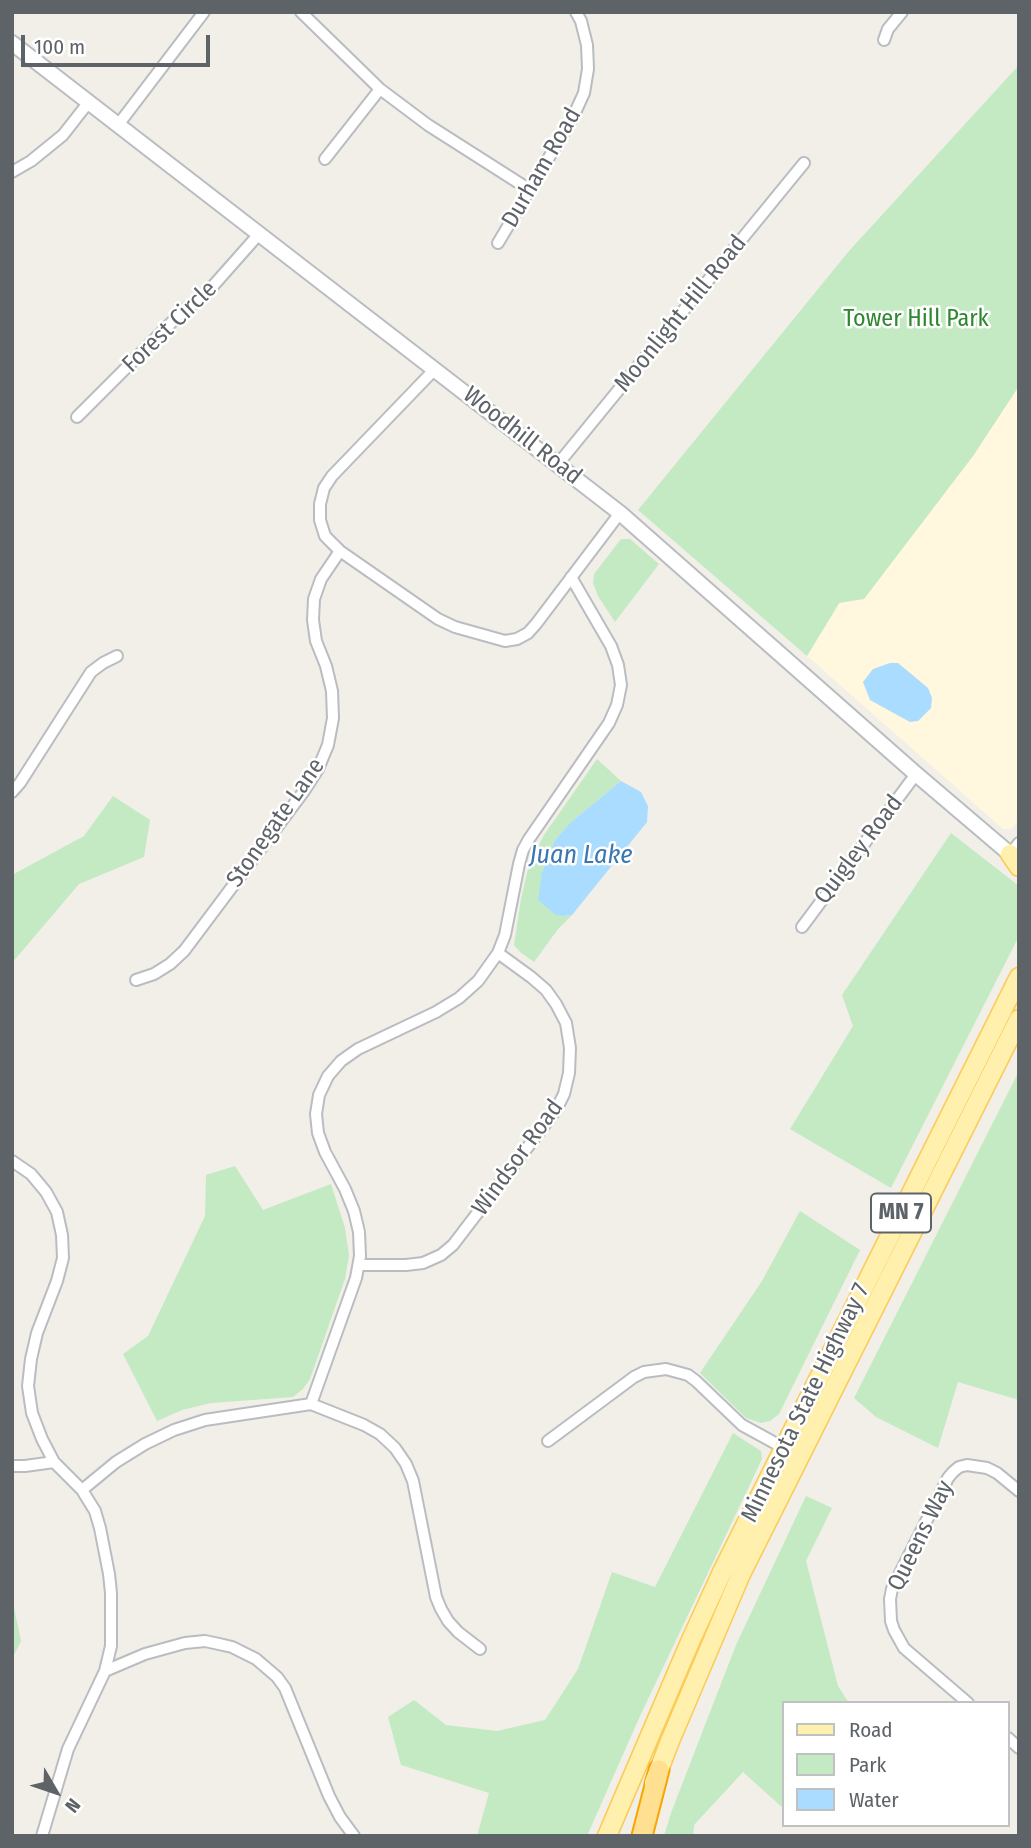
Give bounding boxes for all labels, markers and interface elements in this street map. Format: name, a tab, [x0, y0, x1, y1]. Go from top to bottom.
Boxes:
scale bar	[24, 21, 214, 65]
text: 100 m	[34, 34, 85, 60]
street label: Durham Road	[496, 103, 588, 233]
street label: Moonlight Hill Road	[609, 230, 753, 398]
street label: Forest Circle	[117, 275, 223, 379]
park label: Tower Hill Park	[843, 305, 989, 333]
street label: Woodhill Road	[457, 381, 587, 491]
street label: Stonegate Lane	[221, 753, 331, 893]
street label: Quigley Road	[809, 790, 909, 910]
water label: Juan Lake	[529, 840, 633, 872]
street label: Windsor Road	[466, 1094, 570, 1222]
road number: MN 7	[871, 1194, 931, 1232]
street label: Minnesota State Highway 7	[736, 1279, 876, 1527]
street label: Queens Way	[882, 1476, 960, 1596]
legend	[782, 1701, 1010, 1827]
text: Road	[849, 1717, 893, 1743]
text: Park	[849, 1752, 886, 1778]
north arrow	[21, 1757, 91, 1827]
text: Water	[849, 1787, 899, 1813]
text: N	[60, 1794, 85, 1817]

